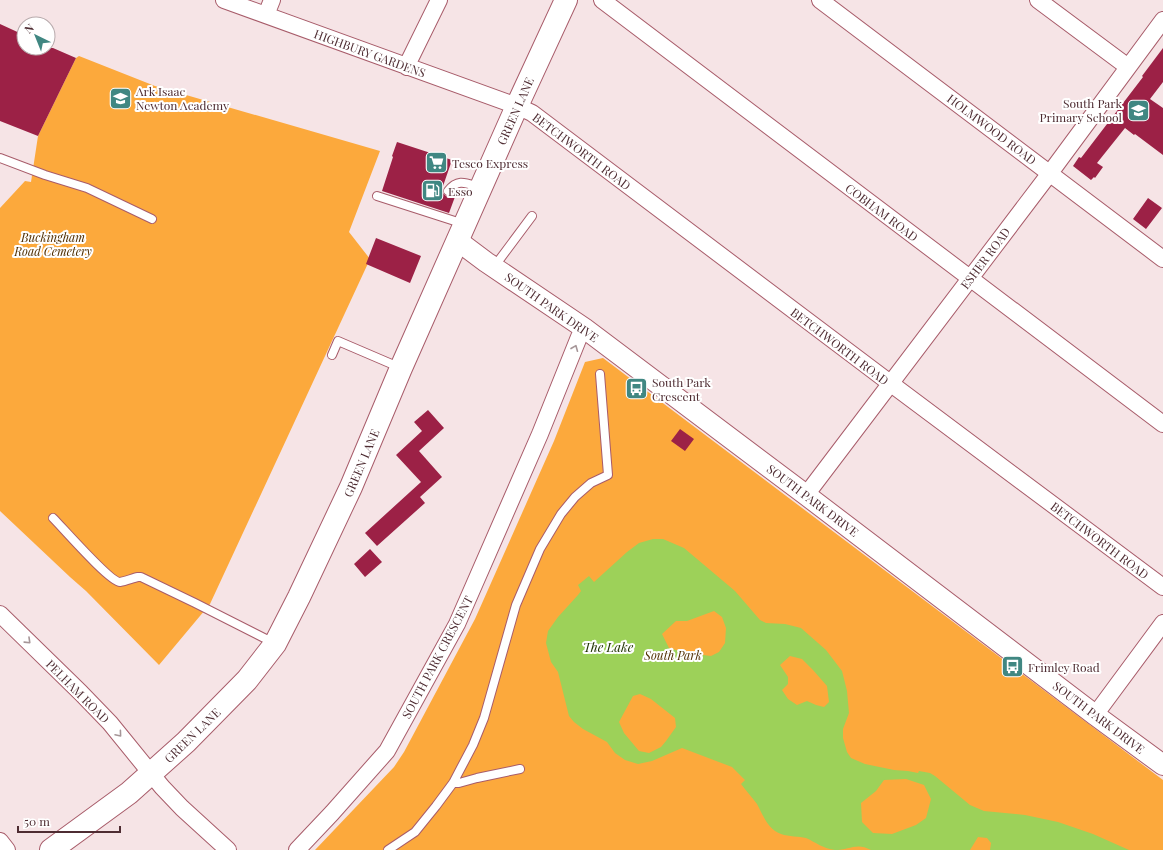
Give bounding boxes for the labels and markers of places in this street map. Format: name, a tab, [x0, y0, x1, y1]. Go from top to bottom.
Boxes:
place label: Ark Isaac Newton Academy	[135, 83, 229, 113]
school or university icon: Ark Isaac Newton Academy	[107, 85, 133, 111]
place label: South Park Primary School	[1040, 95, 1123, 125]
school or university icon: South Park Primary School	[1125, 97, 1151, 123]
supermarket icon: Tesco Express	[423, 150, 449, 176]
place label: Tesco Express	[452, 155, 528, 171]
fuel station icon: Esso	[419, 178, 445, 204]
place label: Esso	[448, 183, 473, 199]
place label: South Park Crescent	[652, 374, 711, 404]
bus stop icon: South Park Crescent	[624, 376, 650, 402]
bus stop icon: Frimley Road	[1000, 654, 1026, 680]
place label: Frimley Road	[1028, 659, 1100, 675]

